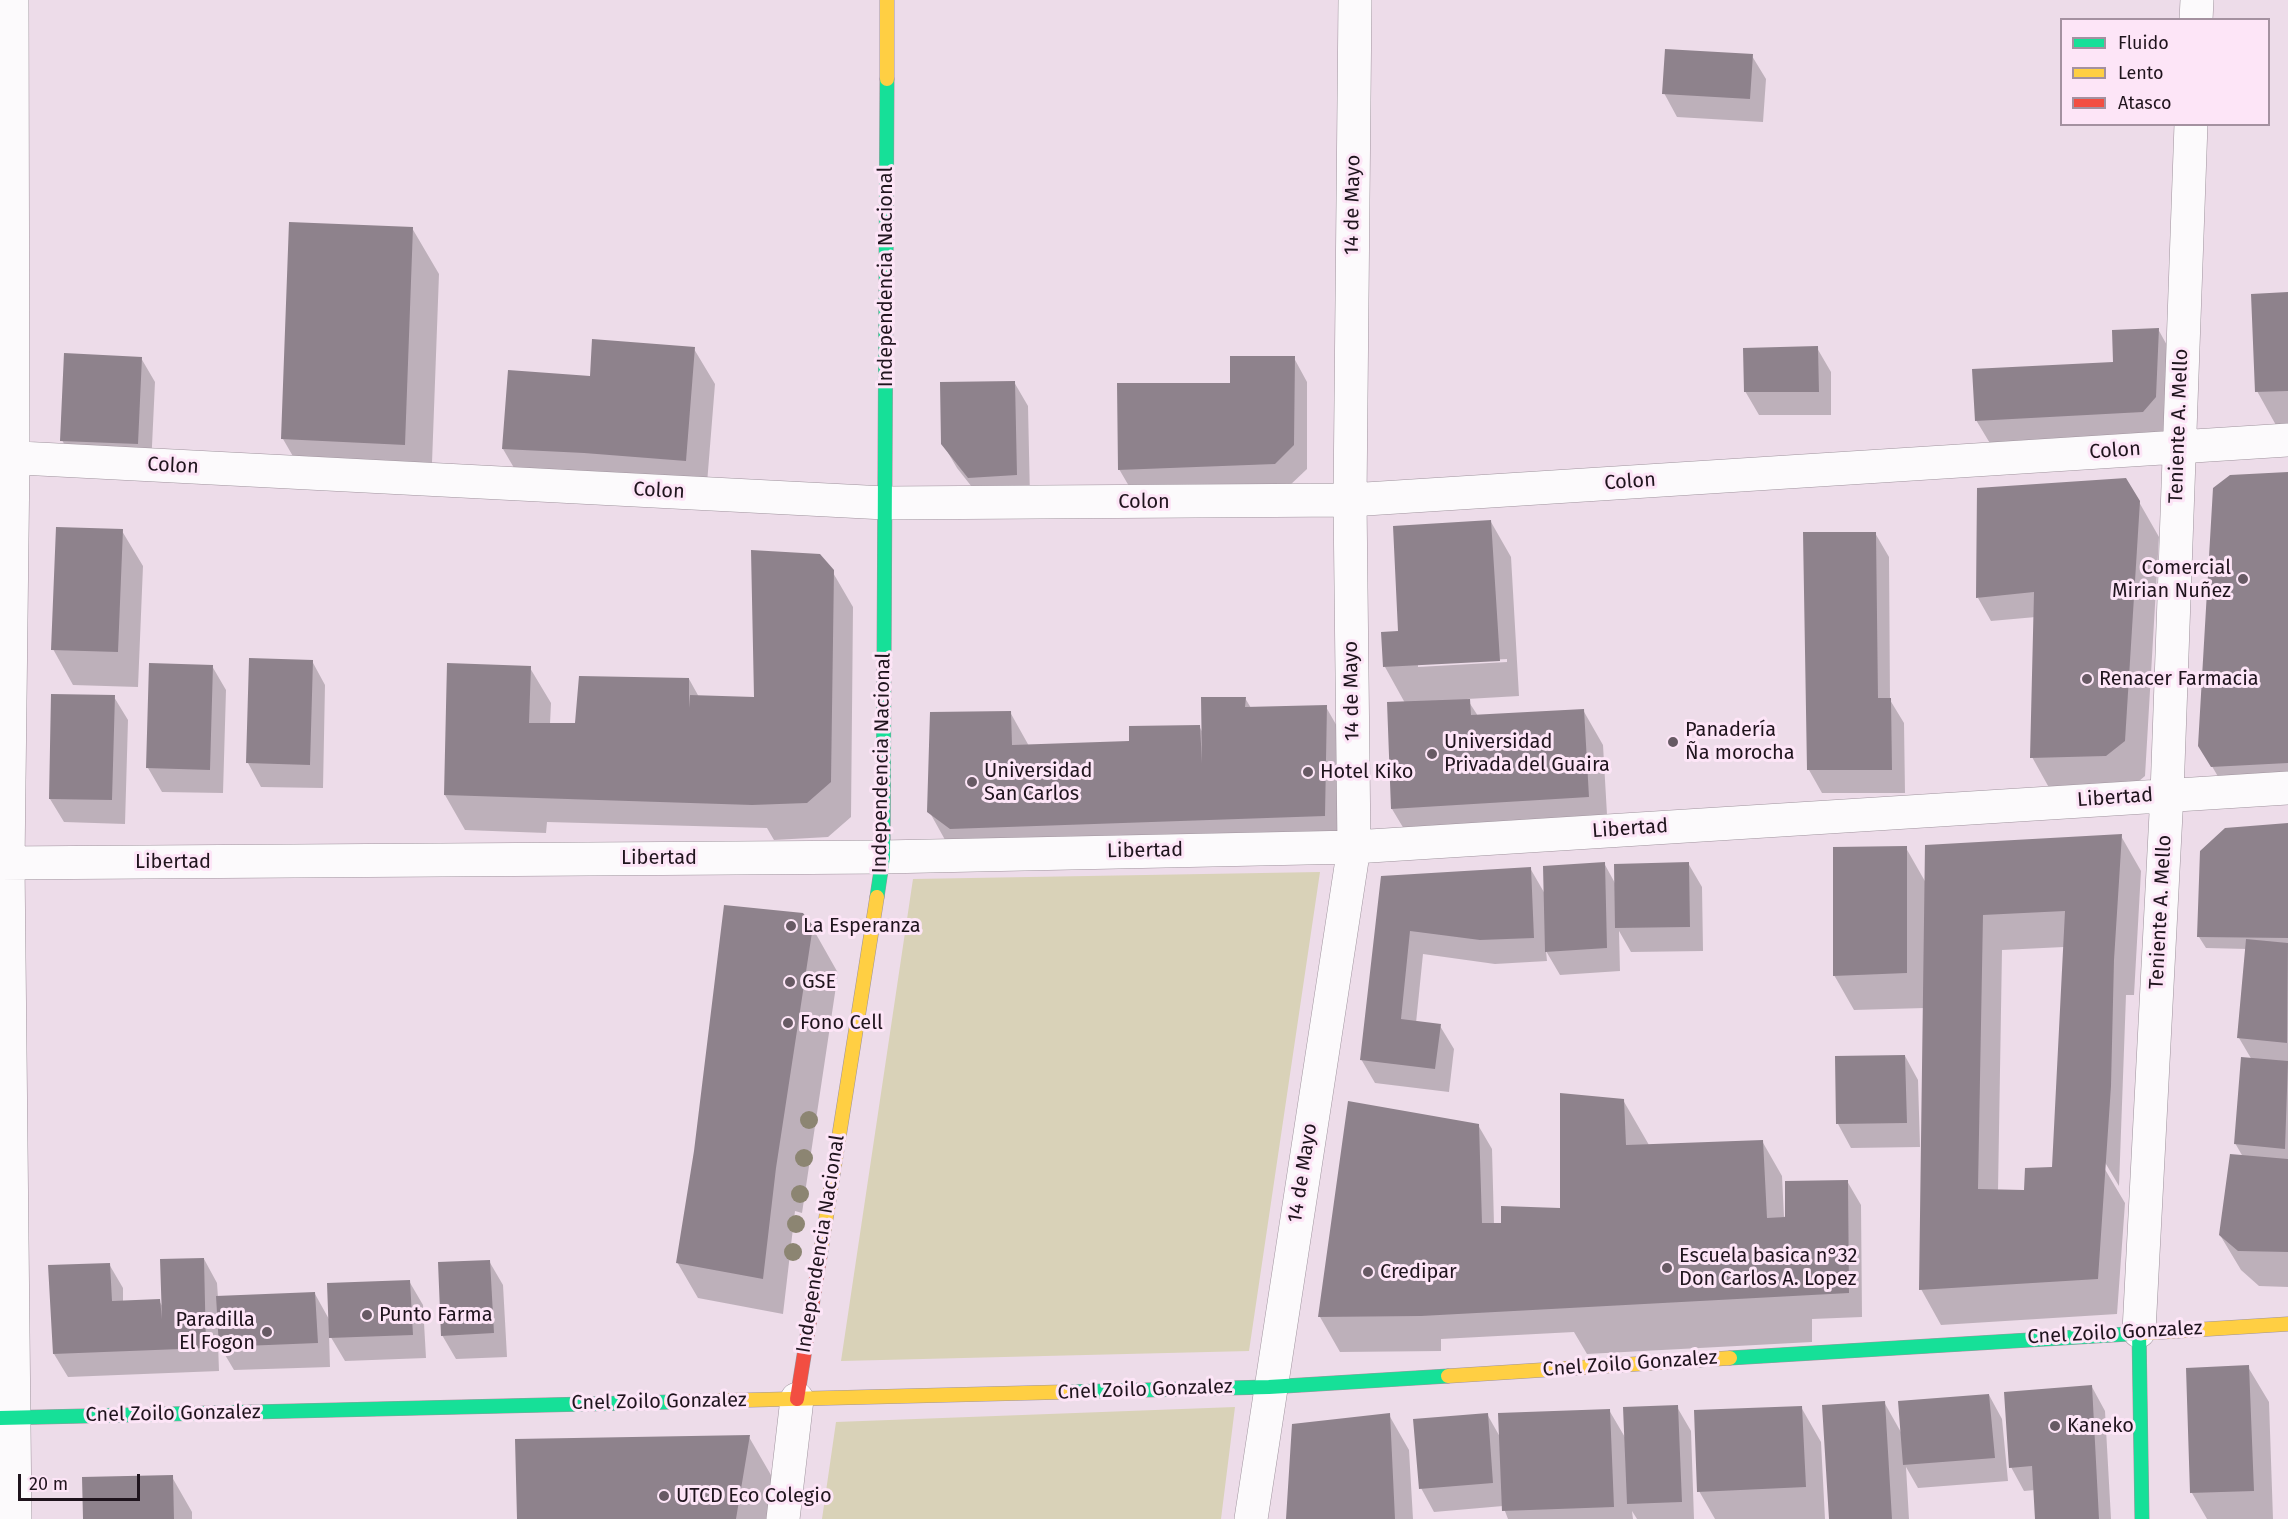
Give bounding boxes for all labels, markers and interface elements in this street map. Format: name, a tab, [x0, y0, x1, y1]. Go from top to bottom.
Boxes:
legend	[2060, 18, 2270, 126]
text: Fluido	[2118, 32, 2169, 54]
text: Lento	[2118, 62, 2164, 84]
text: Atasco	[2118, 92, 2171, 114]
street label: 14 de Mayo	[1340, 155, 1366, 255]
street label: Independencia Nacional	[874, 167, 898, 387]
street label: Teniente A. Mello	[2164, 348, 2194, 504]
street label: Colon	[2088, 437, 2142, 465]
street label: Colon	[147, 453, 199, 479]
street label: Colon	[1603, 468, 1657, 496]
street label: Colon	[633, 478, 685, 504]
street label: Colon	[1118, 490, 1170, 514]
place label: Comercial Mirian Nuñez	[2112, 556, 2231, 603]
marker: Comercial Mirian Nuñez	[2236, 572, 2250, 586]
street label: 14 de Mayo	[1339, 641, 1365, 741]
street label: Independencia Nacional	[868, 652, 896, 874]
place label: Renacer Farmacia	[2099, 667, 2259, 691]
marker: Renacer Farmacia	[2080, 672, 2094, 686]
place label: Panadería Ña morocha	[1685, 718, 1795, 765]
place label: Universidad Privada del Guaira	[1444, 730, 1610, 777]
marker: Panadería Ña morocha	[1666, 735, 1680, 749]
marker: Universidad Privada del Guaira	[1425, 747, 1439, 761]
place label: Universidad San Carlos	[984, 759, 1092, 806]
place label: Hotel Kiko	[1320, 760, 1413, 784]
marker: Hotel Kiko	[1301, 765, 1315, 779]
marker: Universidad San Carlos	[965, 775, 979, 789]
street label: Libertad	[2076, 783, 2154, 813]
street label: Libertad	[1591, 814, 1669, 844]
street label: Teniente A. Mello	[2145, 834, 2177, 990]
street label: Libertad	[1107, 838, 1183, 864]
street label: Libertad	[621, 846, 697, 870]
street label: Libertad	[135, 850, 211, 874]
place label: La Esperanza	[803, 914, 921, 938]
marker: La Esperanza	[784, 919, 798, 933]
place label: GSE	[802, 970, 836, 994]
marker: GSE	[783, 975, 797, 989]
place label: Fono Cell	[800, 1011, 883, 1035]
marker: Fono Cell	[781, 1016, 795, 1030]
street label: 14 de Mayo	[1283, 1122, 1323, 1224]
street label: Independencia Nacional	[792, 1133, 850, 1355]
place label: Escuela basica n°32 Don Carlos A. Lopez	[1679, 1244, 1858, 1291]
place label: Credipar	[1380, 1260, 1457, 1284]
marker: Escuela basica n°32 Don Carlos A. Lopez	[1660, 1261, 1674, 1275]
marker: Credipar	[1361, 1265, 1375, 1279]
place label: Punto Farma	[379, 1303, 493, 1327]
place label: Paradilla El Fogon	[176, 1308, 255, 1355]
marker: Punto Farma	[360, 1308, 374, 1322]
street label: Cnel Zoilo Gonzalez	[2027, 1316, 2203, 1350]
marker: Paradilla El Fogon	[260, 1325, 274, 1339]
street label: Cnel Zoilo Gonzalez	[1542, 1346, 1718, 1382]
street label: Cnel Zoilo Gonzalez	[1057, 1375, 1233, 1405]
street label: Cnel Zoilo Gonzalez	[571, 1388, 747, 1416]
street label: Cnel Zoilo Gonzalez	[85, 1400, 261, 1428]
place label: Kaneko	[2067, 1414, 2134, 1438]
marker: Kaneko	[2048, 1419, 2062, 1433]
scale bar	[21, 1462, 142, 1500]
text: 20 m	[29, 1473, 68, 1495]
place label: UTCD Eco Colegio	[676, 1484, 832, 1508]
marker: UTCD Eco Colegio	[657, 1489, 671, 1503]

